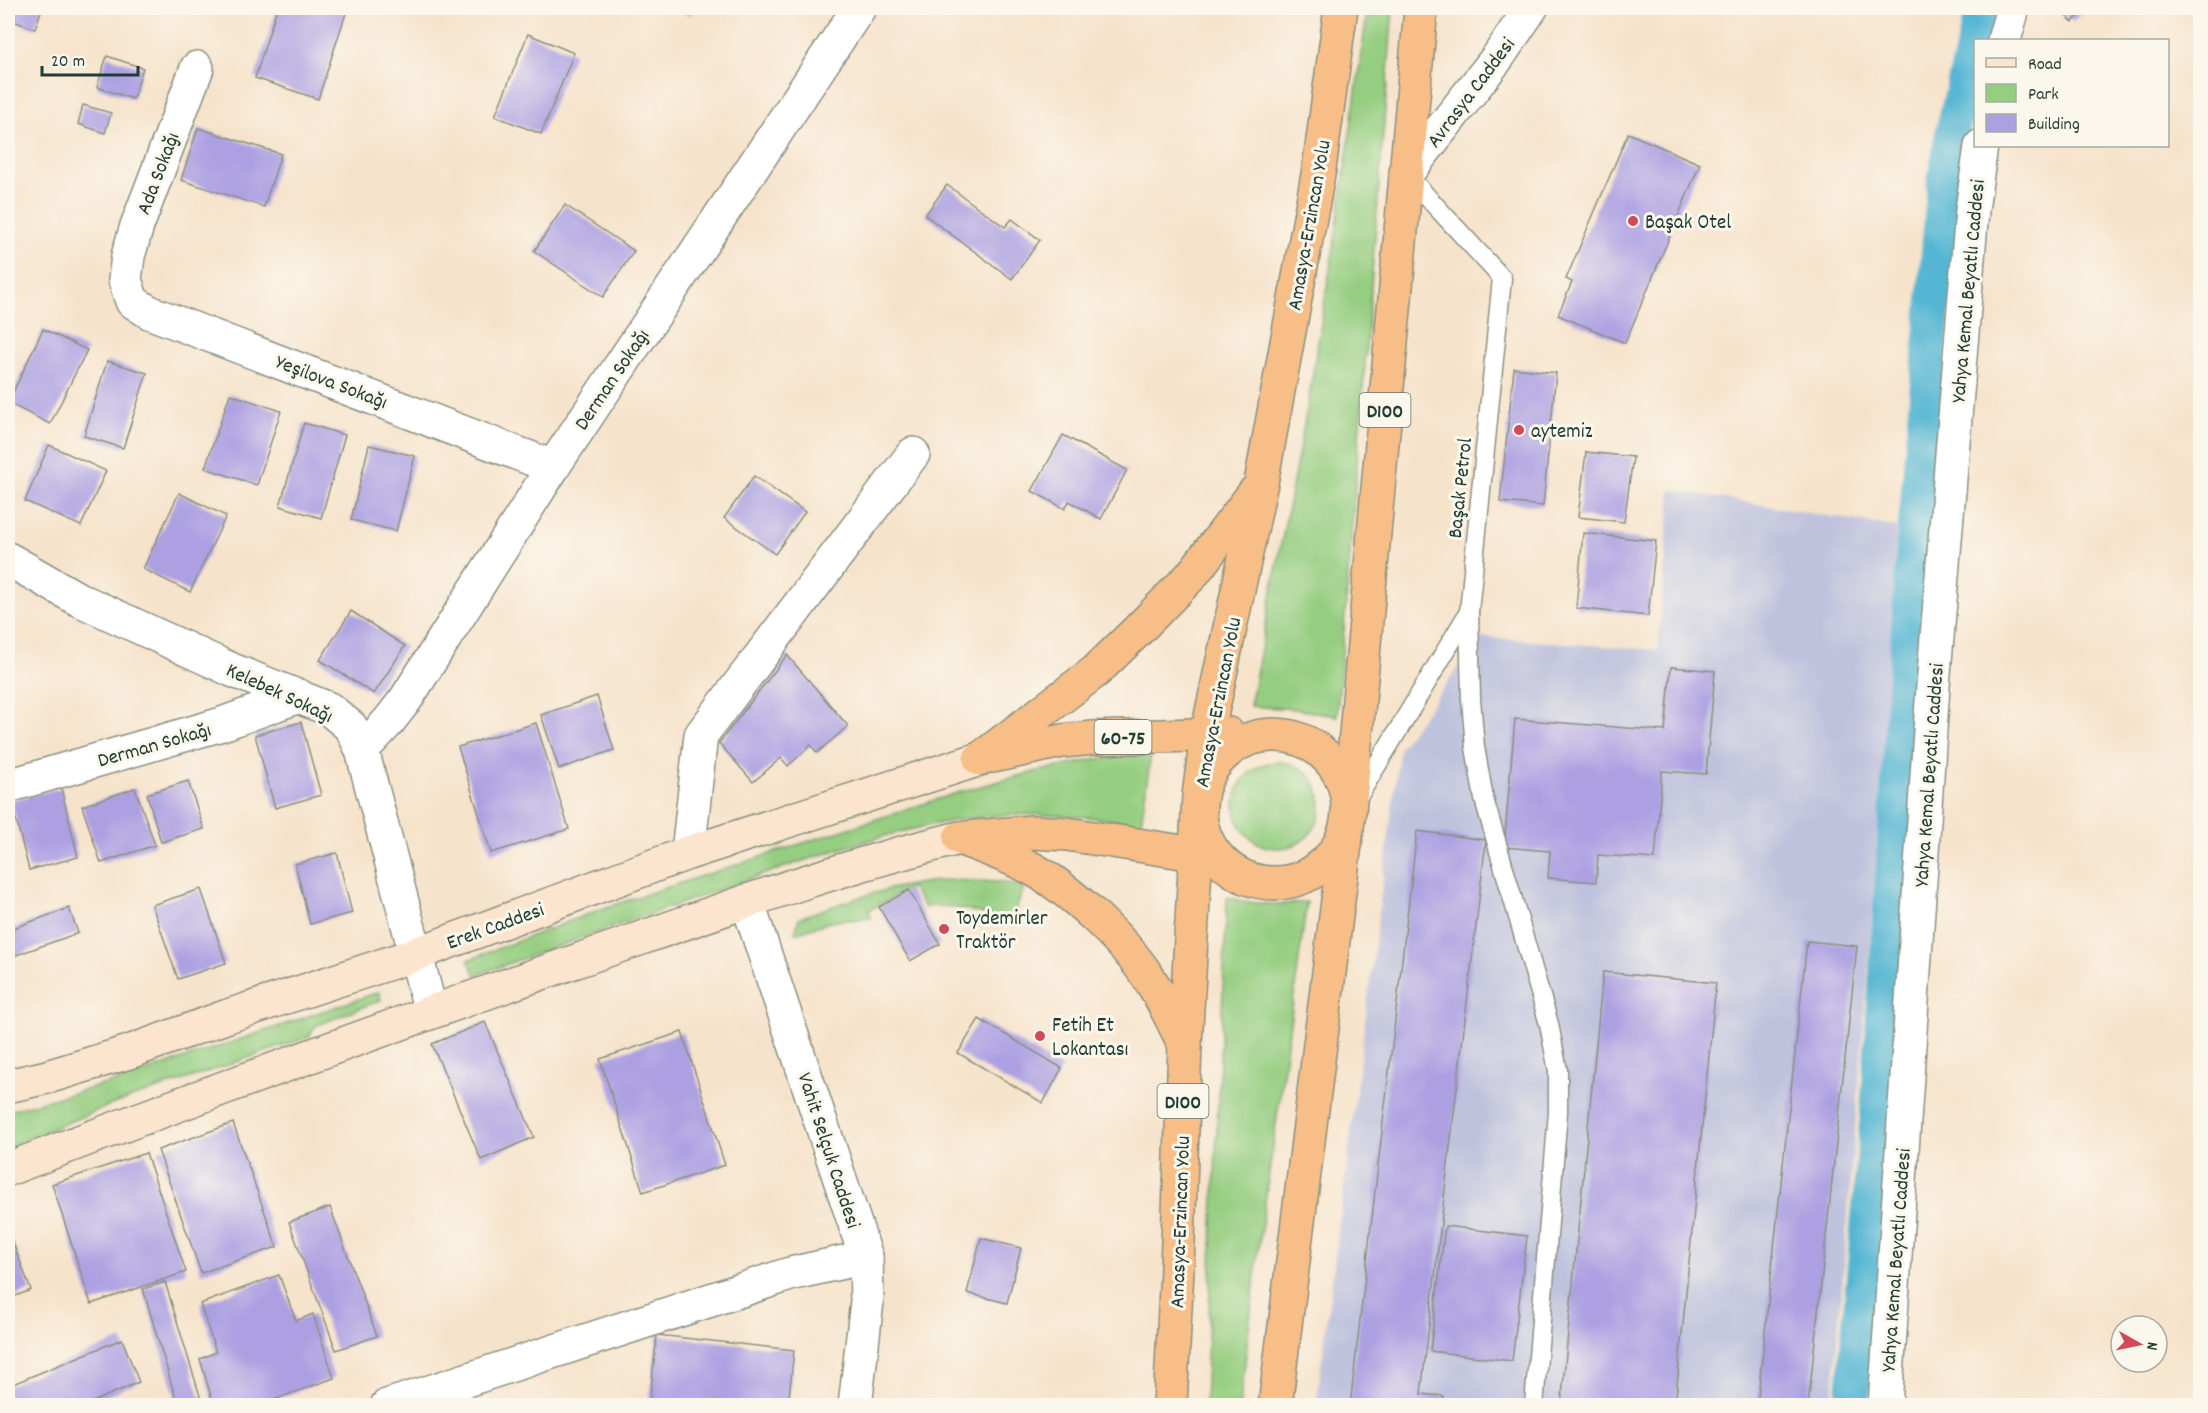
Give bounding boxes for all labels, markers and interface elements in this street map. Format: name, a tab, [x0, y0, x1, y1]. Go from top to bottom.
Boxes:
street label: Avrasya Caddesi	[1421, 32, 1524, 155]
scale bar	[42, 39, 138, 77]
legend	[1974, 39, 2169, 147]
text: 20 m	[51, 50, 85, 75]
text: Road	[2028, 53, 2062, 78]
text: Park	[2028, 83, 2059, 108]
text: Building	[2028, 113, 2080, 138]
street label: Ada Sokağı	[130, 129, 189, 220]
street label: Amasya-Erzincan Yolu	[1281, 138, 1341, 313]
street label: Yahya Kemal Beyatlı Caddesi	[1945, 178, 1995, 404]
place label: Başak Otel	[1645, 209, 1731, 239]
marker: Başak Otel	[1626, 214, 1640, 228]
street label: Derman Sokağı	[568, 324, 659, 437]
street label: Yeşilova Sokağı	[271, 349, 391, 419]
road number: D100	[1360, 393, 1410, 427]
place label: aytemiz	[1531, 418, 1593, 448]
marker: aytemiz	[1512, 423, 1526, 437]
street label: Başak Petrol	[1442, 437, 1482, 540]
street label: Amasya-Erzincan Yolu	[1189, 615, 1251, 790]
street label: Kelebek Sokağı	[220, 657, 337, 733]
street label: Yahya Kemal Beyatlı Caddesi	[1908, 662, 1954, 888]
street label: Derman Sokağı	[95, 716, 215, 777]
road number: 60-75	[1094, 720, 1152, 754]
street label: Erek Caddesi	[443, 896, 549, 959]
place label: Toydemirler Traktör	[956, 905, 1048, 959]
marker: Toydemirler Traktör	[937, 922, 951, 936]
place label: Fetih Et Lokantası	[1052, 1012, 1128, 1066]
marker: Fetih Et Lokantası	[1033, 1029, 1047, 1043]
street label: Vahit Selçuk Caddesi	[788, 1069, 867, 1233]
road number: D100	[1158, 1084, 1208, 1118]
street label: Amasya-Erzincan Yolu	[1164, 1135, 1200, 1309]
street label: Yahya Kemal Beyatlı Caddesi	[1875, 1147, 1921, 1373]
north arrow	[2109, 1314, 2169, 1374]
text: N	[2139, 1340, 2163, 1352]

